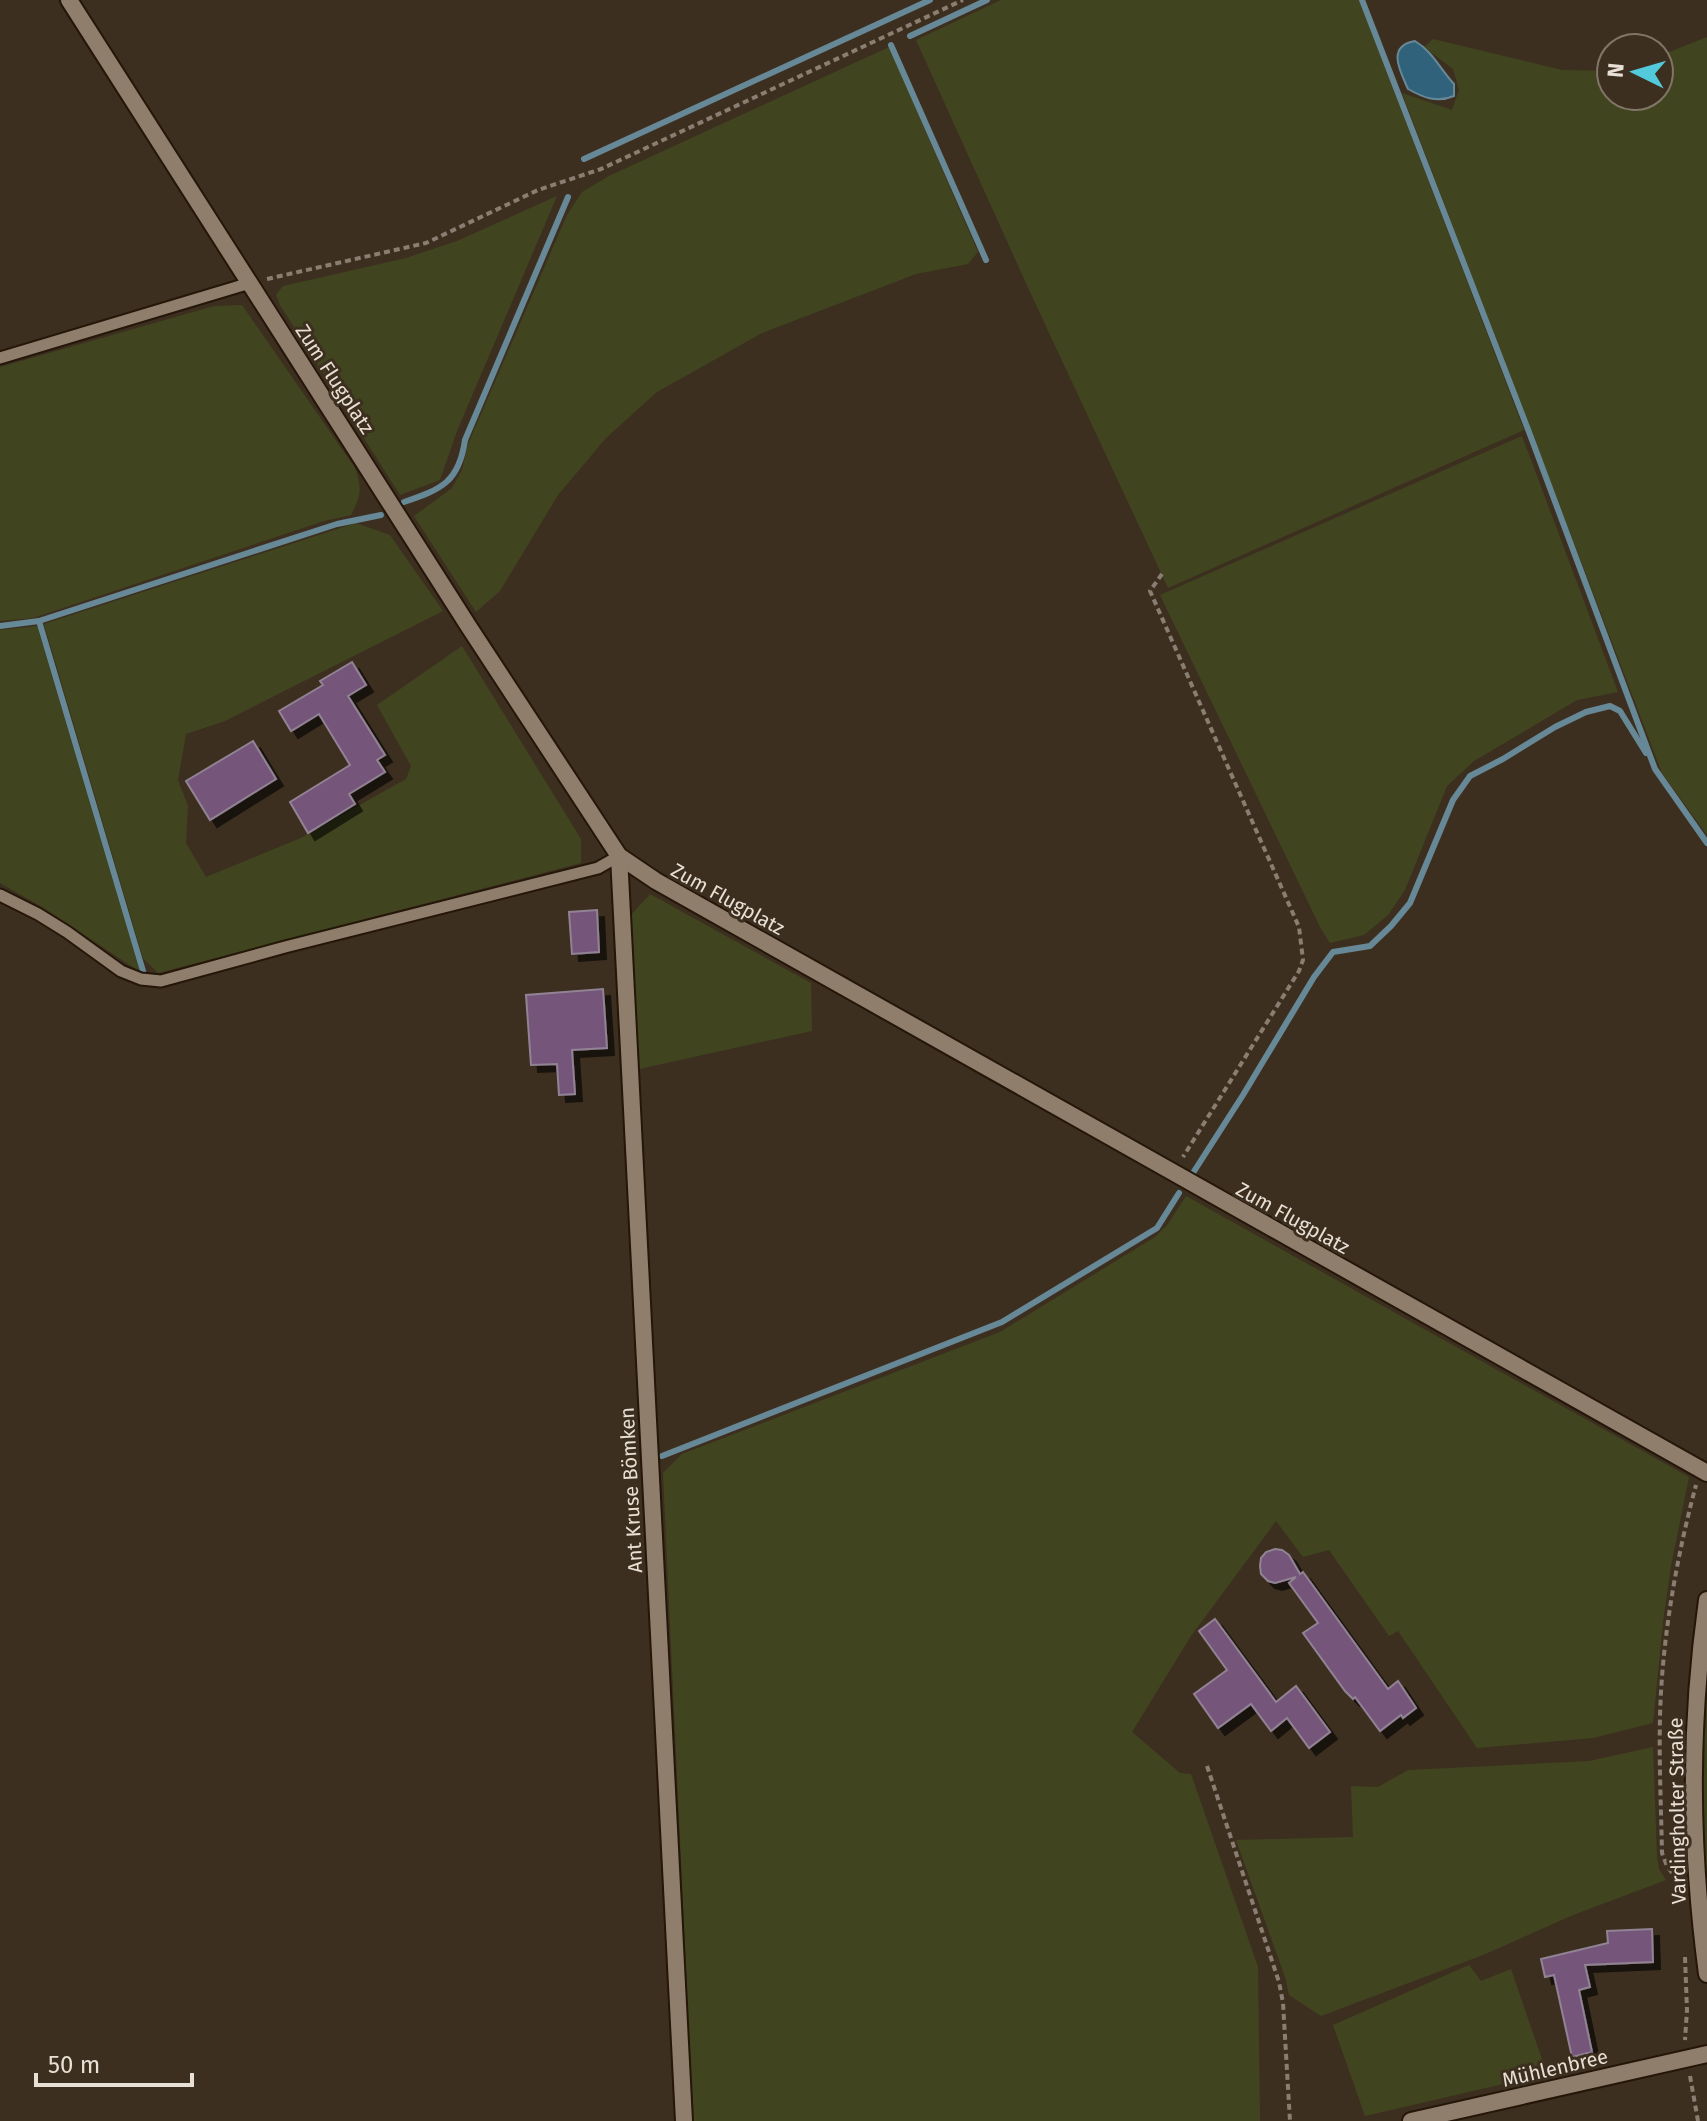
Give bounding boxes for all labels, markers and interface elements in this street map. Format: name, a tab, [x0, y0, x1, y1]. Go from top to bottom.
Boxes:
north arrow	[1595, 32, 1675, 112]
text: N	[1601, 62, 1630, 79]
street label: Zum Flugplatz	[291, 320, 380, 439]
street label: Zum Flugplatz	[667, 858, 789, 940]
street label: Zum Flugplatz	[1232, 1177, 1354, 1259]
street label: Ant Kruse Bömken	[615, 1406, 647, 1574]
street label: Vardingholter Straße	[1663, 1717, 1691, 1905]
scale bar	[36, 2037, 192, 2087]
street label: Mühlenbree	[1500, 2044, 1610, 2092]
text: 50 m	[48, 2051, 100, 2079]

